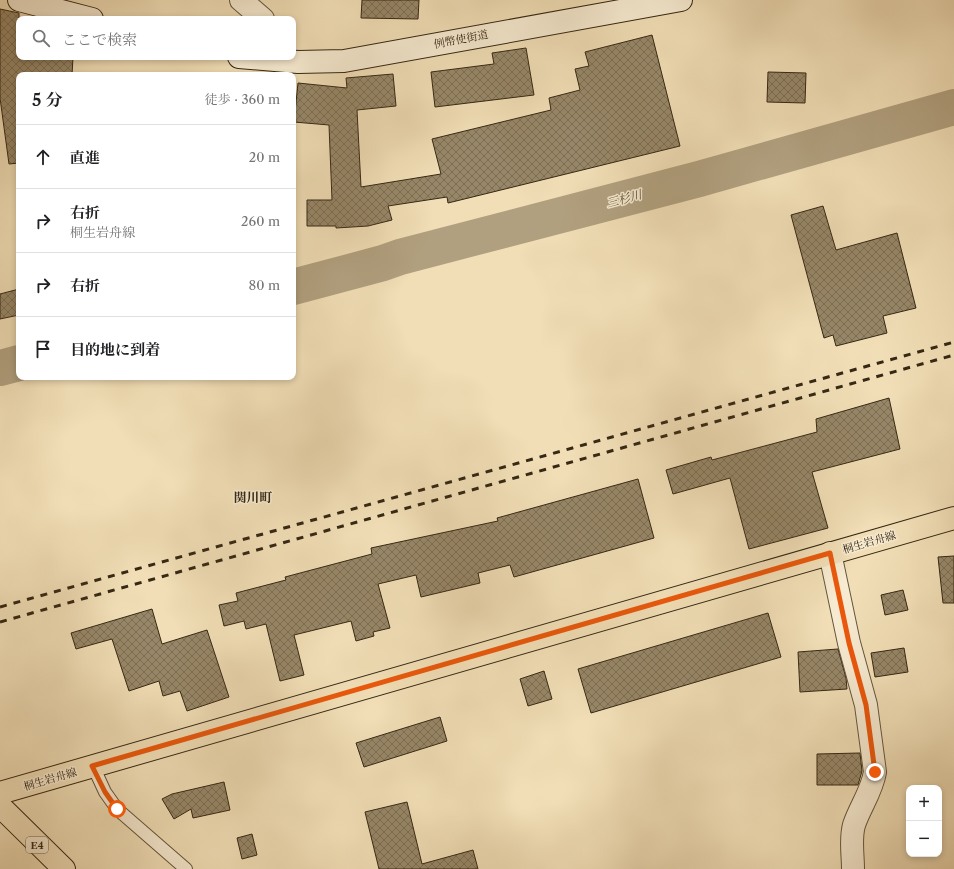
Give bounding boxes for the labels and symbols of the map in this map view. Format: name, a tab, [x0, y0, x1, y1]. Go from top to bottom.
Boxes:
street label: 例幣使街道	[433, 27, 489, 51]
water label: 三杉川	[605, 186, 645, 210]
district label: 関川町	[233, 489, 273, 505]
street label: 桐生岩舟線	[841, 528, 897, 556]
route end	[866, 763, 884, 781]
street label: 桐生岩舟線	[22, 765, 78, 793]
route start	[108, 800, 126, 818]
road number: E4	[26, 837, 48, 853]

